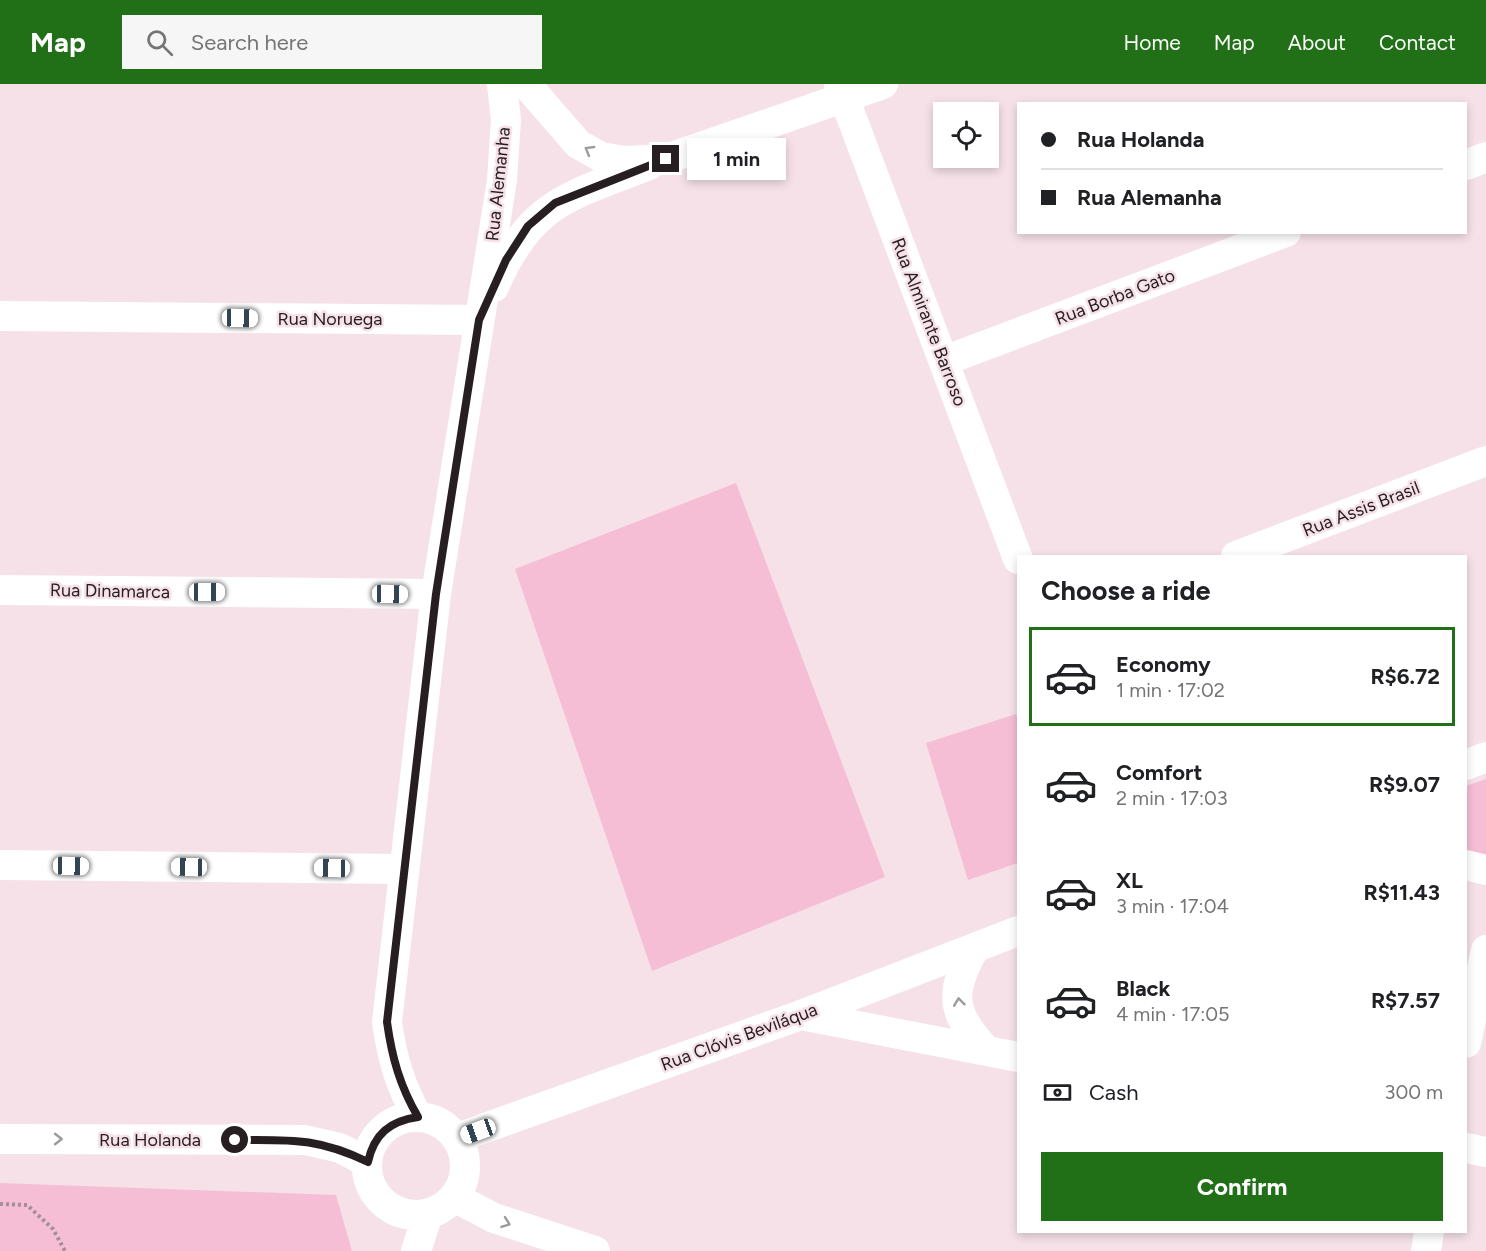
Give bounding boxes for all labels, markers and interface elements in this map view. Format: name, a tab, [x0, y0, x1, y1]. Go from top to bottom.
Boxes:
search box	[122, 15, 542, 69]
text: Map	[30, 25, 86, 59]
icon: search	[143, 26, 176, 59]
text: Search here	[191, 29, 308, 56]
text: Home	[1124, 30, 1181, 55]
text: Map	[1214, 30, 1255, 55]
text: About	[1288, 30, 1346, 55]
text: Contact	[1379, 30, 1456, 55]
map controls	[933, 102, 999, 168]
button: locate	[933, 102, 999, 168]
street label: Rua Alemanha	[481, 126, 515, 242]
text: Rua Holanda	[1077, 126, 1204, 153]
callout: 1 min	[687, 138, 786, 180]
route end	[652, 145, 679, 172]
one-way arrow	[585, 146, 595, 157]
text: 1 min	[713, 147, 760, 171]
text: Rua Alemanha	[1077, 184, 1222, 211]
street label: Rua Almirante Barroso	[887, 235, 971, 409]
street label: Rua Borba Gato	[1052, 264, 1178, 330]
street label: Rua Noruega	[277, 308, 383, 330]
car	[222, 309, 258, 327]
street label: Rua Assis Brasil	[1299, 477, 1423, 541]
text: Choose a ride	[1041, 574, 1210, 607]
street label: Rua Dinamarca	[50, 579, 170, 603]
car	[189, 583, 225, 601]
car	[372, 585, 408, 603]
icon: car	[1044, 650, 1098, 704]
text: Economy	[1116, 651, 1211, 678]
text: R$6.72	[1370, 663, 1440, 690]
text: 1 min · 17:02	[1116, 678, 1225, 702]
icon: car	[1044, 758, 1098, 812]
text: Comfort	[1116, 759, 1202, 786]
text: R$9.07	[1369, 771, 1440, 798]
text: 2 min · 17:03	[1116, 786, 1228, 810]
car	[53, 857, 89, 875]
car	[171, 858, 207, 876]
car	[314, 859, 350, 877]
icon: car	[1044, 866, 1098, 920]
text: XL	[1116, 867, 1143, 894]
text: R$11.43	[1363, 879, 1440, 906]
text: 3 min · 17:04	[1116, 894, 1229, 918]
icon: car	[1044, 974, 1098, 1028]
text: Black	[1116, 975, 1170, 1002]
text: R$7.57	[1371, 987, 1440, 1014]
one-way arrow	[953, 997, 966, 1007]
street label: Rua Clóvis Beviláqua	[658, 998, 820, 1076]
text: 4 min · 17:05	[1116, 1002, 1230, 1026]
icon: cash	[1041, 1076, 1074, 1109]
text: Cash	[1089, 1079, 1139, 1106]
text: 300 m	[1385, 1080, 1443, 1104]
car	[458, 1116, 498, 1146]
route start	[221, 1126, 248, 1153]
street label: Rua Holanda	[99, 1129, 201, 1151]
one-way arrow	[54, 1133, 63, 1145]
button: Confirm	[1041, 1152, 1443, 1221]
one-way arrow	[500, 1216, 511, 1228]

